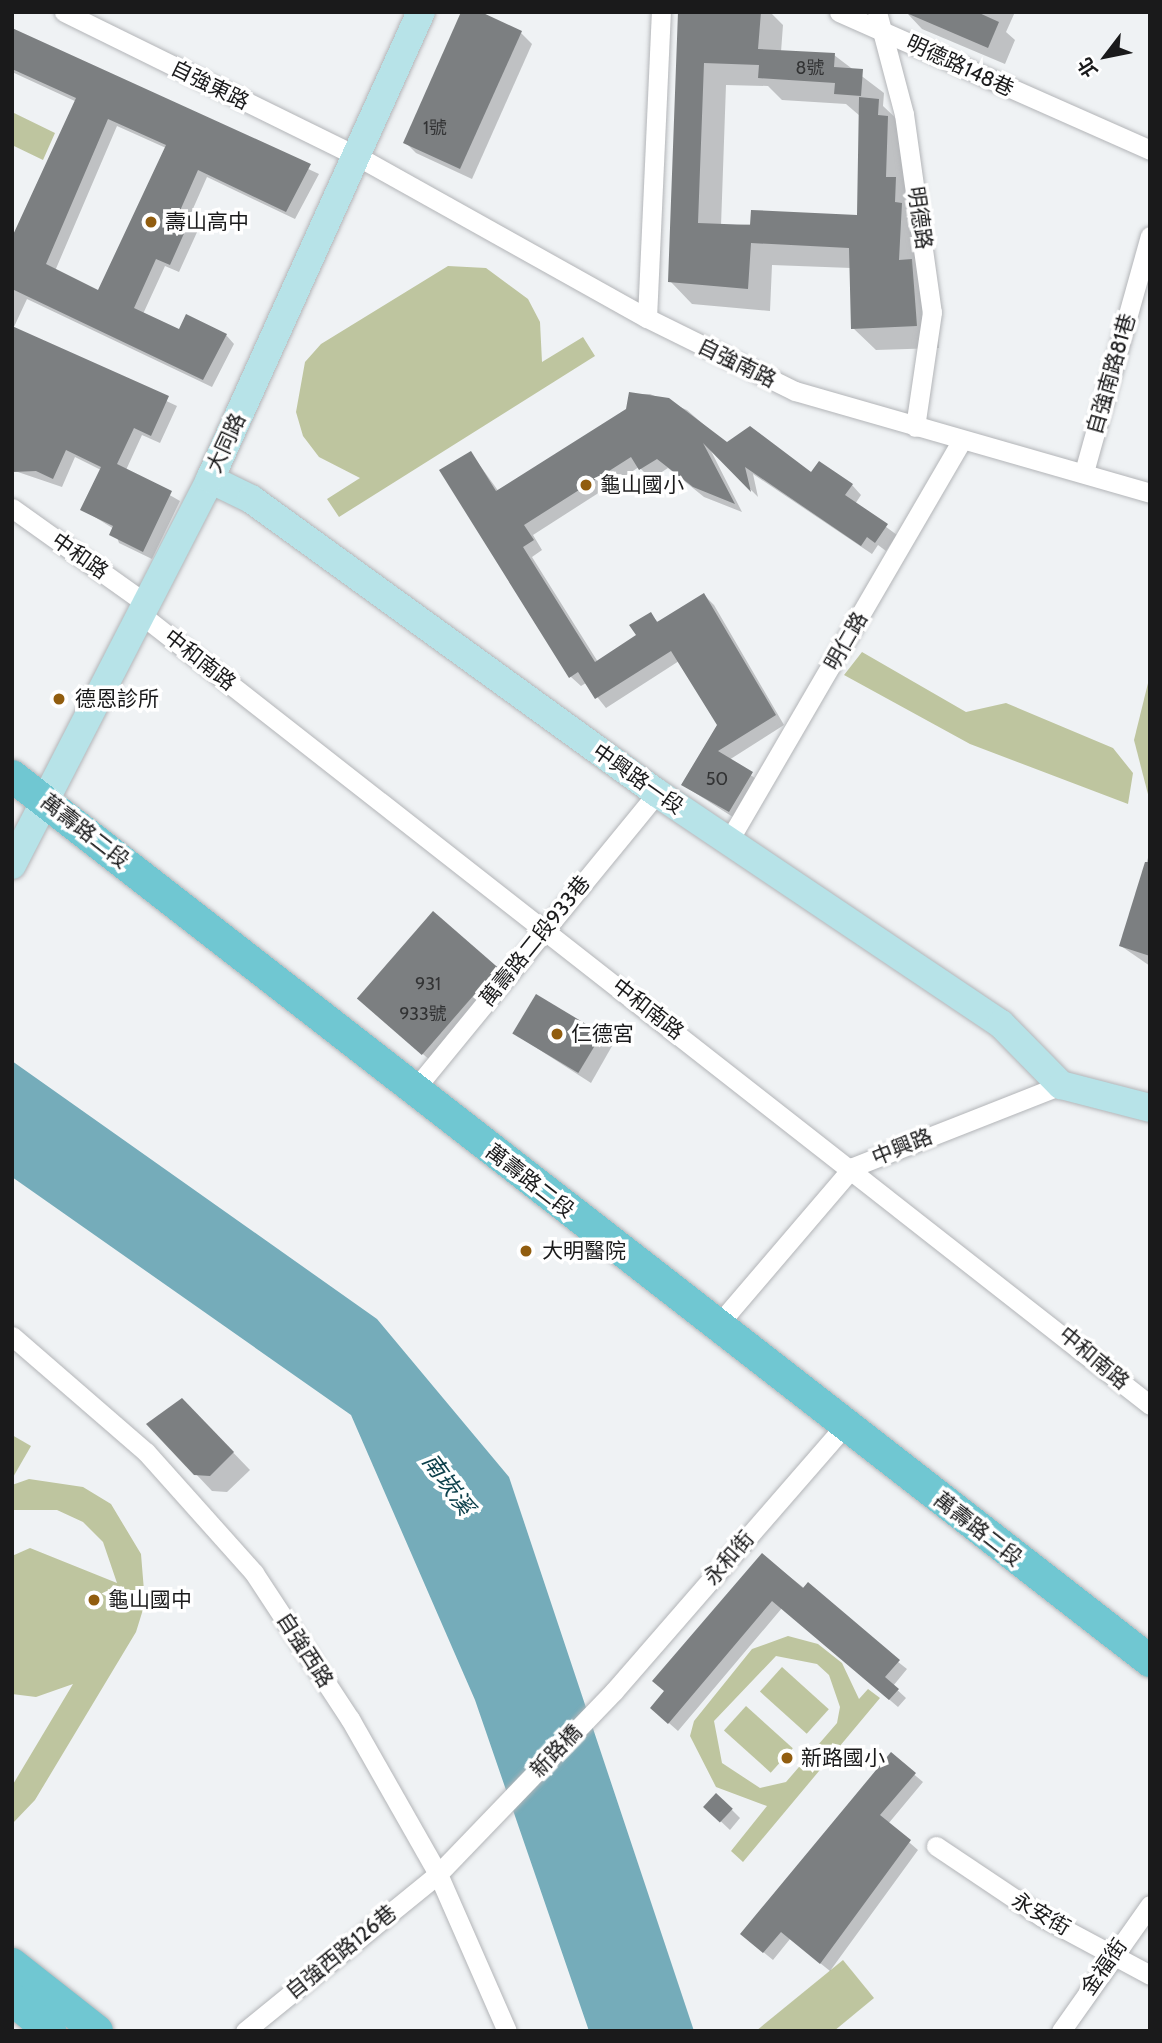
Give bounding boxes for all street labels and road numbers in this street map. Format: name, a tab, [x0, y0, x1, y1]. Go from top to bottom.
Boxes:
street label: 明德路148巷	[902, 30, 1018, 102]
street label: 自強東路	[167, 55, 253, 115]
street label: 明德路	[903, 185, 937, 251]
street label: 自強南路81巷	[1082, 311, 1140, 437]
street label: 自強南路	[694, 333, 780, 393]
street label: 大同路	[201, 409, 251, 477]
street label: 中和路	[47, 528, 113, 584]
street label: 明仁路	[819, 607, 873, 675]
street label: 中和南路	[159, 624, 241, 696]
street label: 中興路一段	[588, 739, 688, 819]
street label: 萬壽路二段	[36, 789, 134, 873]
street label: 萬壽路二段933巷	[475, 871, 595, 1011]
street label: 中和南路	[607, 973, 689, 1045]
street label: 中興路	[868, 1124, 936, 1170]
street label: 萬壽路二段	[481, 1139, 579, 1223]
street label: 中和南路	[1054, 1321, 1134, 1395]
street label: 萬壽路二段	[929, 1487, 1027, 1571]
street label: 永和街	[699, 1526, 759, 1590]
street label: 自強西路	[272, 1608, 338, 1692]
street label: 新路橋	[525, 1720, 587, 1782]
street label: 永安街	[1007, 1887, 1075, 1941]
street label: 自強西路126巷	[281, 1900, 401, 2004]
street label: 金福街	[1076, 1934, 1132, 2000]

